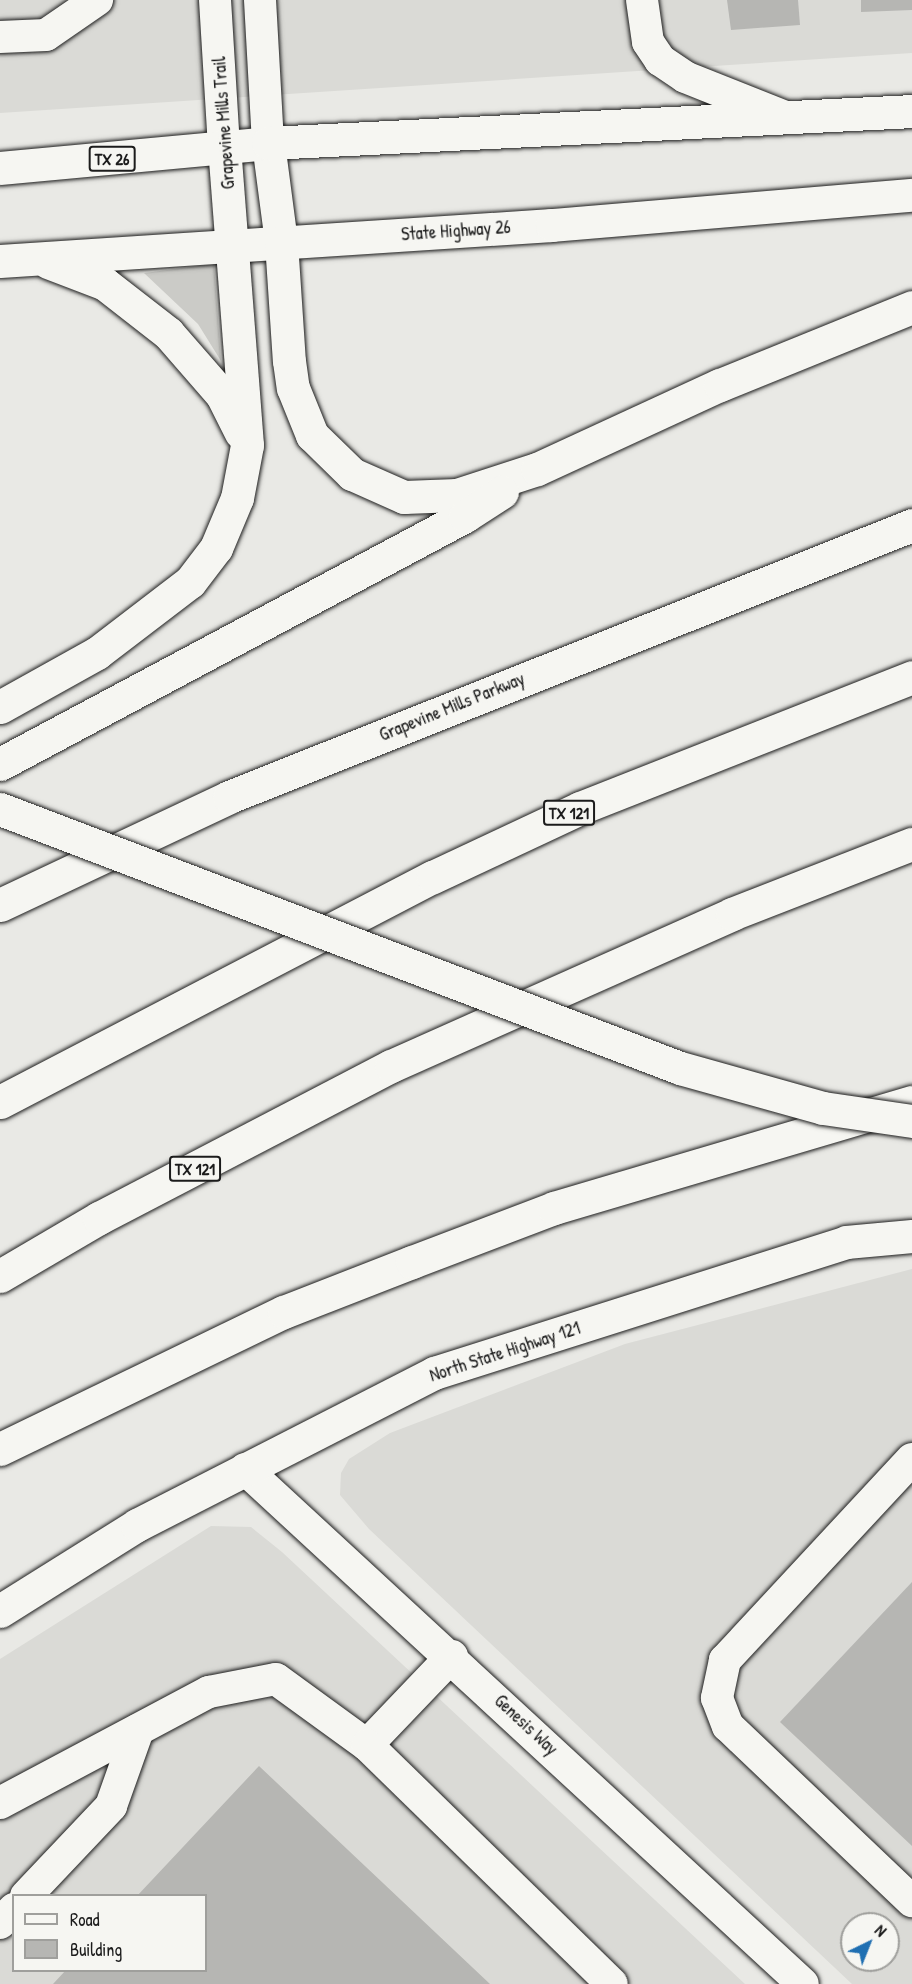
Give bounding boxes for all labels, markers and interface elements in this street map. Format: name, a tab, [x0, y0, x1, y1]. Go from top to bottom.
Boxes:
street label: Grapevine Mills Trail	[209, 56, 239, 190]
road number: TX 26	[88, 146, 136, 172]
street label: State Highway 26	[400, 216, 512, 246]
street label: Grapevine Mills Parkway	[376, 668, 528, 746]
road number: TX 121	[542, 800, 596, 826]
road number: TX 121	[168, 1156, 222, 1182]
street label: North State Highway 121	[427, 1317, 583, 1387]
street label: Genesis Way	[490, 1690, 562, 1760]
legend	[12, 1894, 207, 1972]
text: Road	[70, 1907, 100, 1932]
north arrow	[840, 1912, 900, 1972]
text: N	[870, 1919, 892, 1941]
text: Building	[70, 1937, 122, 1962]

